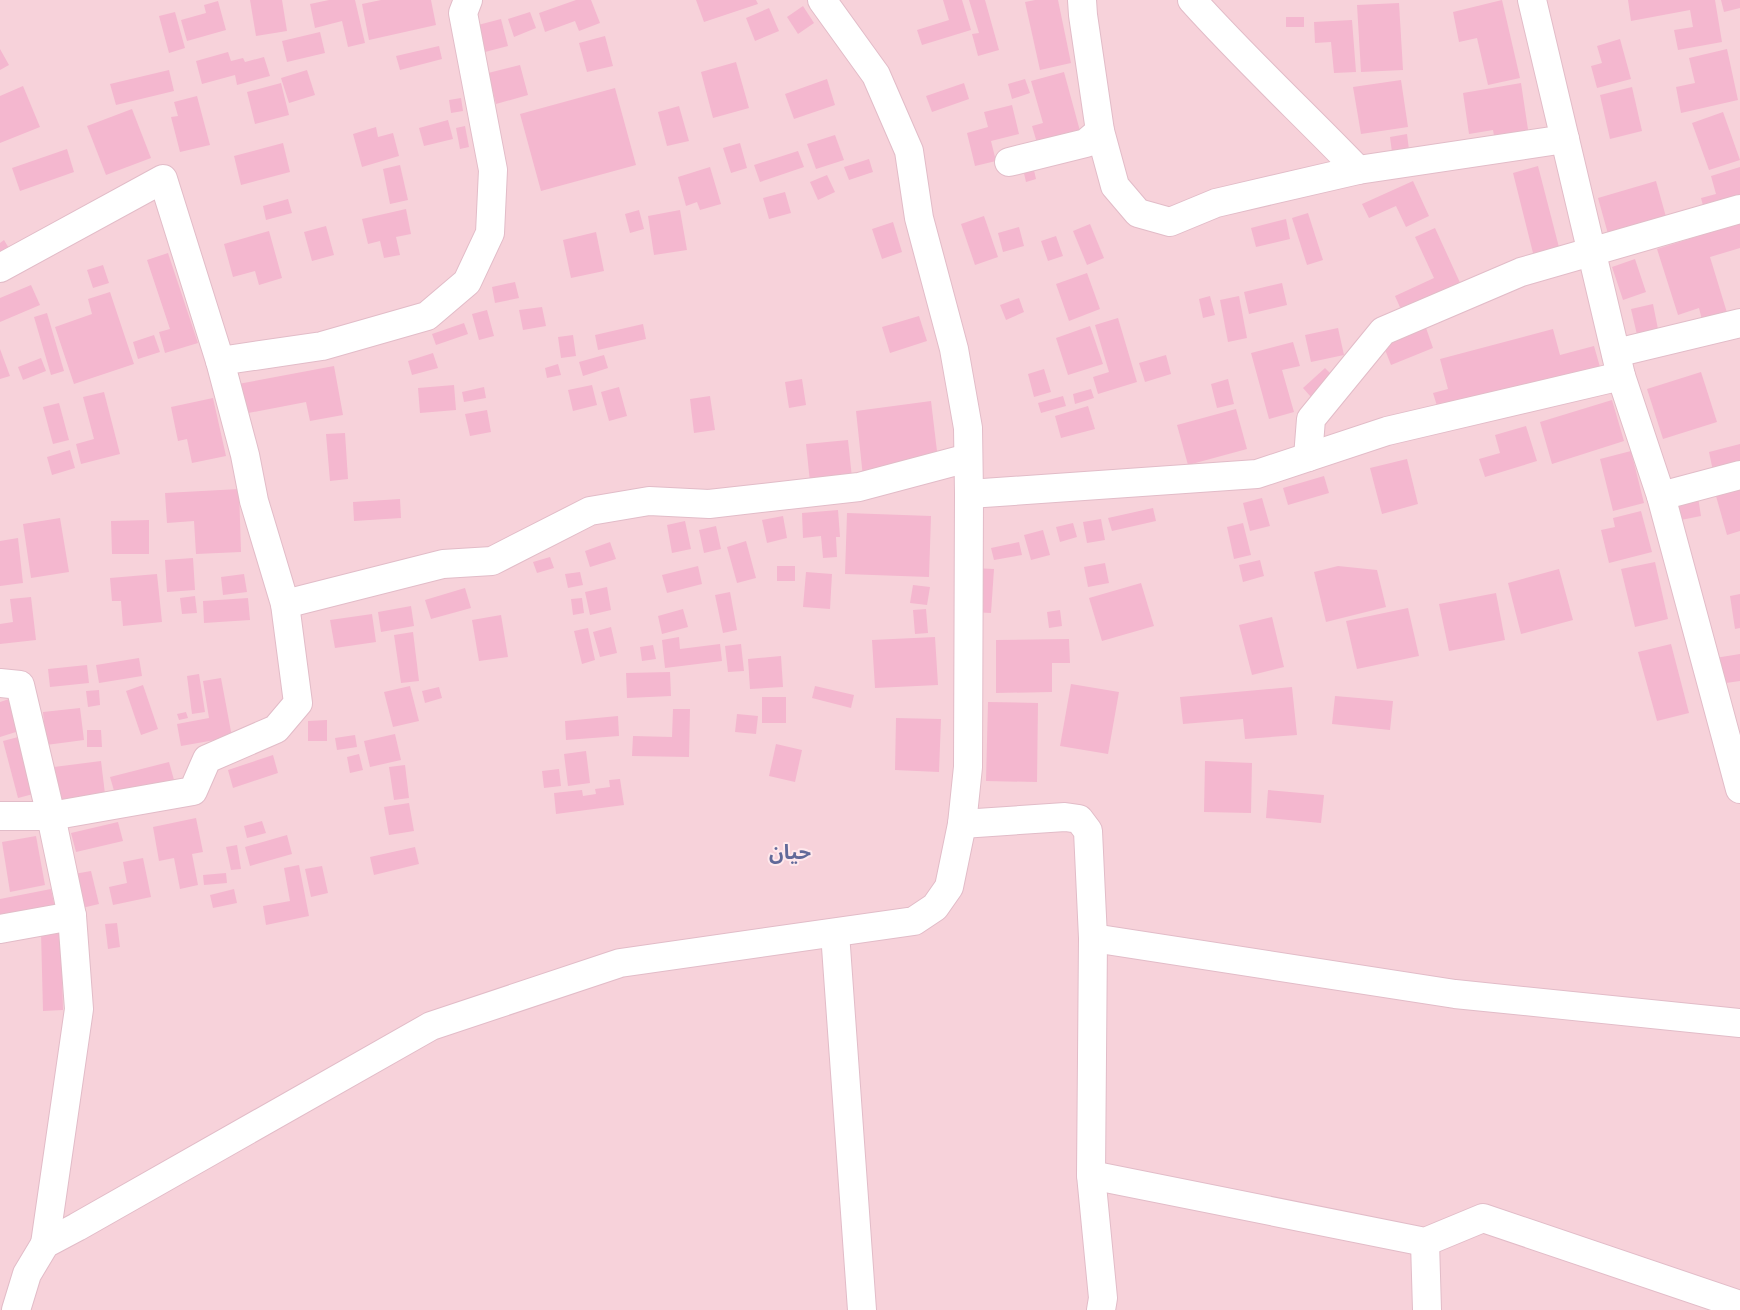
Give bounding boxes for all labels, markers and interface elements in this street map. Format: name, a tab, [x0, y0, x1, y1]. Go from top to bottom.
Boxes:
district label: حيان	[769, 838, 811, 865]

